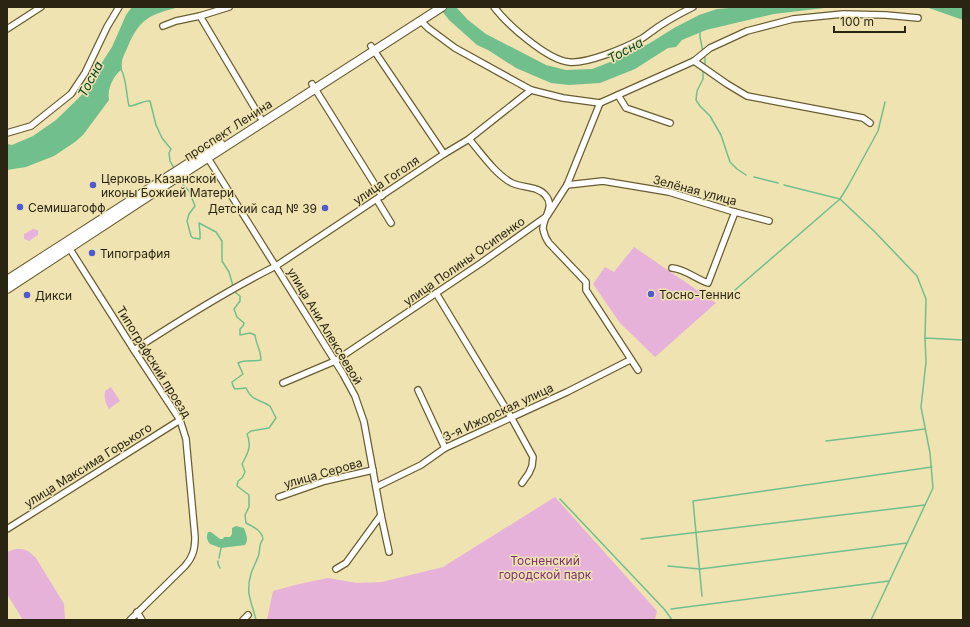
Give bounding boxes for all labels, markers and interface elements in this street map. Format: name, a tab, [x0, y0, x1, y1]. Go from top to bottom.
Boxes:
scale bar	[834, 8, 905, 34]
text: 100 m	[840, 14, 874, 29]
water label: Тосна	[604, 34, 646, 66]
water label: Тосна	[74, 58, 106, 100]
street label: проспект Ленина	[181, 96, 275, 164]
street label: улица Гоголя	[350, 152, 422, 208]
place label: Церковь Казанской иконы Божией Матери	[101, 171, 234, 200]
street label: Зелёная улица	[651, 172, 739, 208]
marker: Церковь Казанской иконы Божией Матери	[88, 180, 98, 190]
place label: Семишагофф	[28, 200, 106, 215]
place label: Детский сад № 39	[208, 201, 317, 216]
marker: Семишагофф	[15, 202, 25, 212]
marker: Детский сад № 39	[320, 203, 330, 213]
street label: улица Полины Осипенко	[400, 213, 528, 309]
place label: Типография	[100, 246, 170, 261]
marker: Типография	[87, 248, 97, 258]
street label: улица Ани Алексеевой	[284, 265, 366, 387]
place label: Тосно-Теннис	[659, 287, 741, 302]
place label: Дикси	[35, 288, 72, 303]
marker: Тосно-Теннис	[646, 289, 656, 299]
marker: Дикси	[22, 290, 32, 300]
street label: Типографский проезд	[113, 303, 195, 421]
street label: 3-я Ижорская улица	[440, 380, 556, 444]
street label: улица Максима Горького	[21, 420, 155, 510]
street label: улица Серова	[282, 455, 364, 491]
park label: Тосненский городской парк	[499, 553, 592, 582]

